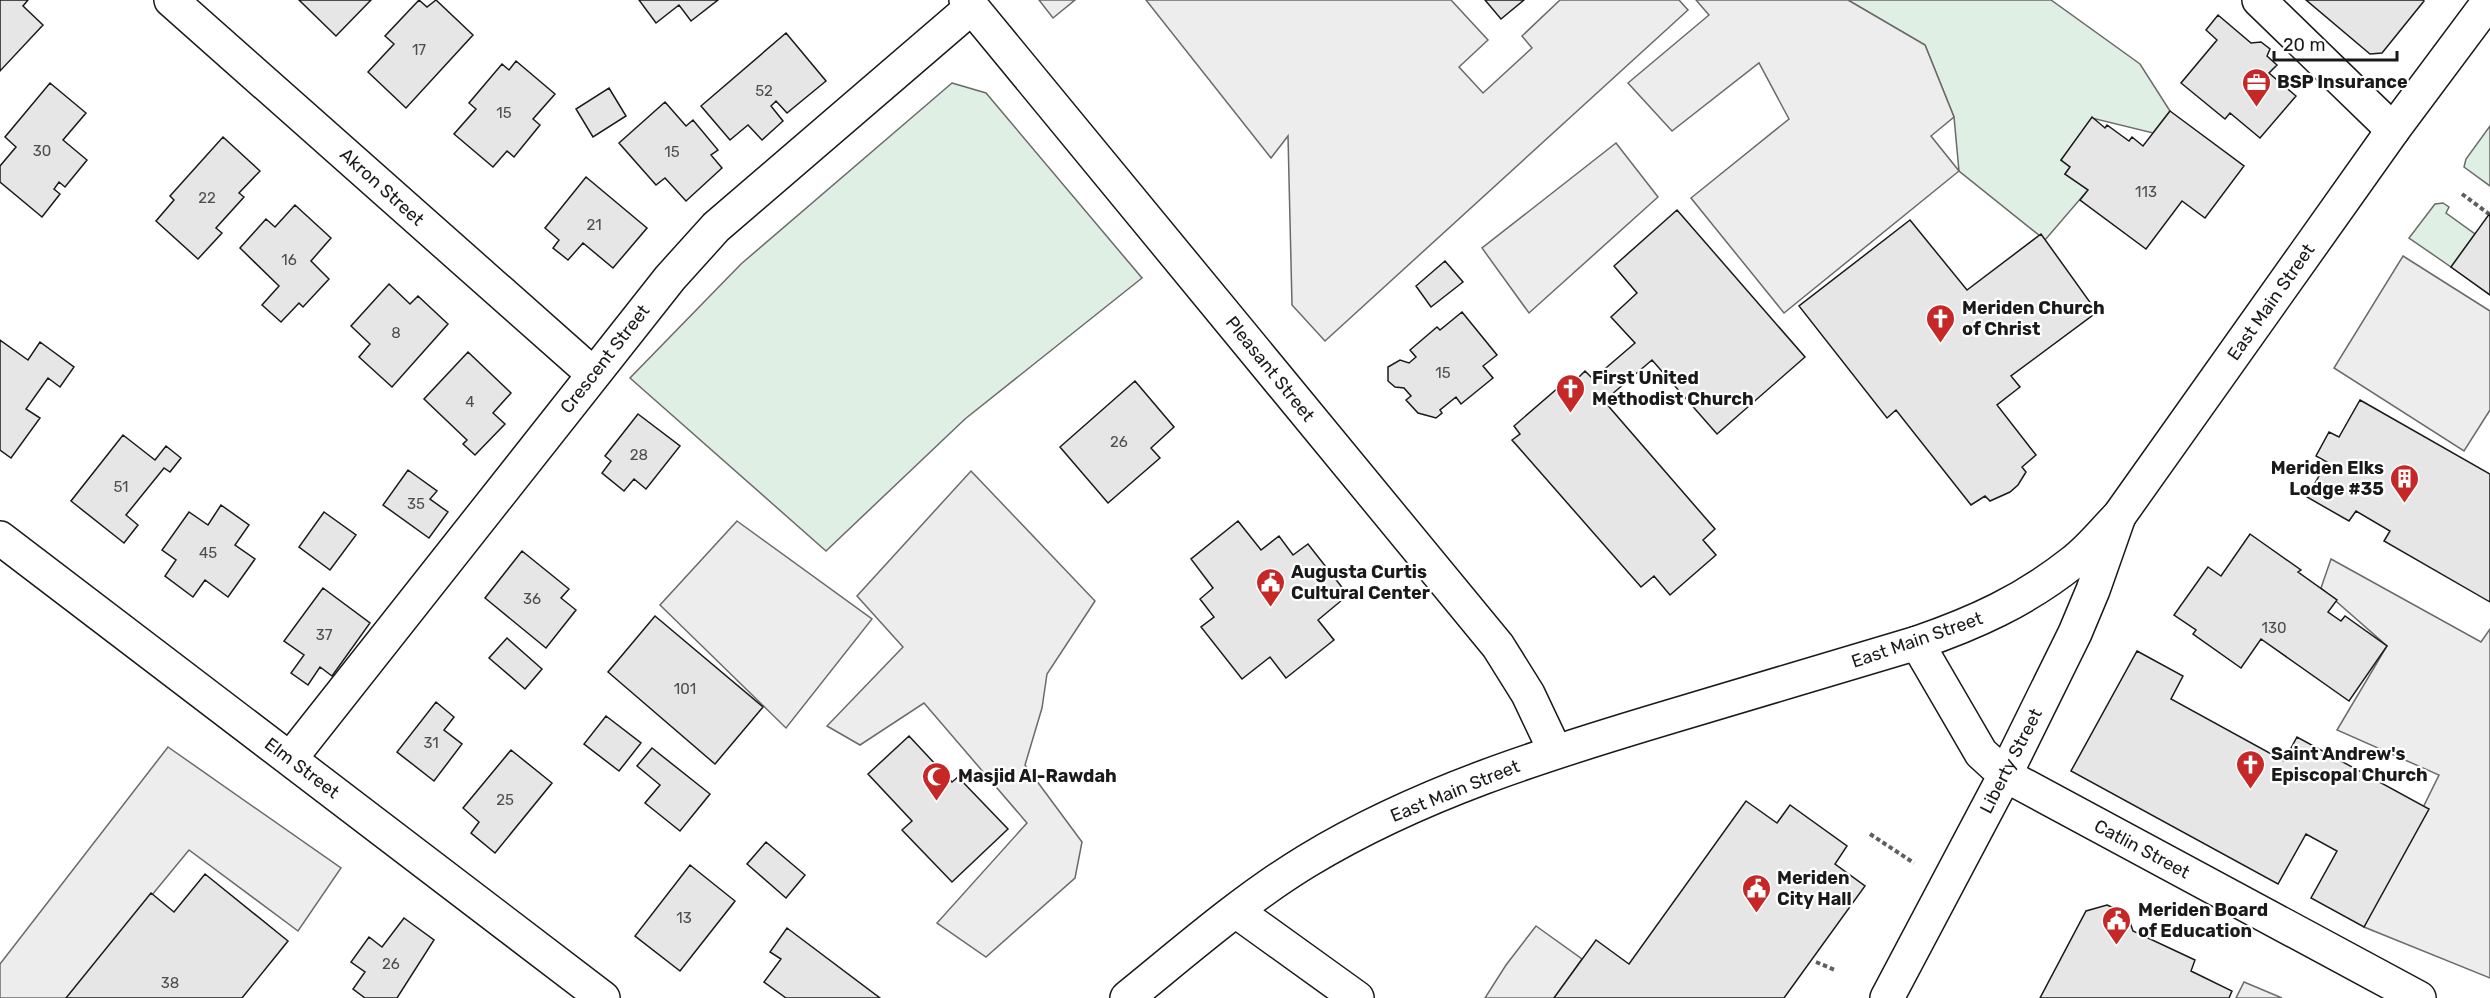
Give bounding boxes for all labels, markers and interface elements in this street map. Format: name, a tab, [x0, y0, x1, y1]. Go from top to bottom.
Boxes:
scale bar	[2274, 24, 2397, 62]
text: 20 m	[2283, 34, 2325, 56]
house number: 17	[412, 41, 426, 59]
office icon: BSP Insurance	[2240, 66, 2272, 108]
place label: BSP Insurance	[2277, 71, 2408, 93]
house number: 52	[755, 82, 773, 100]
house number: 15	[496, 104, 512, 122]
house number: 30	[33, 142, 51, 160]
street label: Akron Street	[335, 143, 429, 231]
house number: 15	[664, 143, 680, 161]
house number: 113	[2135, 183, 2157, 201]
house number: 22	[198, 189, 216, 207]
house number: 21	[586, 216, 602, 234]
street label: East Main Street	[2223, 239, 2319, 365]
house number: 16	[281, 251, 297, 269]
place label: Meriden Church of Christ	[1962, 297, 2105, 340]
street label: Crescent Street	[556, 300, 654, 418]
church icon: Meriden Church of Christ	[1925, 302, 1957, 344]
street label: Pleasant Street	[1221, 312, 1319, 426]
house number: 8	[391, 324, 401, 342]
house number: 15	[1435, 364, 1451, 382]
place label: First United Methodist Church	[1592, 367, 1754, 410]
church icon: First United Methodist Church	[1555, 372, 1587, 414]
house number: 4	[465, 393, 475, 411]
house number: 26	[1110, 433, 1128, 451]
house number: 28	[630, 446, 648, 464]
place label: Meriden Elks Lodge #35	[2271, 457, 2384, 500]
building icon: Meriden Elks Lodge #35	[2389, 462, 2421, 504]
house number: 51	[113, 478, 129, 496]
house number: 35	[407, 495, 425, 513]
house number: 45	[199, 544, 217, 562]
place label: Augusta Curtis Cultural Center	[1291, 561, 1430, 604]
public building icon: Augusta Curtis Cultural Center	[1254, 566, 1286, 608]
house number: 36	[523, 590, 541, 608]
street label: East Main Street	[1848, 607, 1986, 673]
house number: 130	[2262, 619, 2286, 637]
house number: 37	[316, 626, 333, 644]
house number: 101	[674, 680, 696, 698]
street label: Liberty Street	[1975, 705, 2047, 817]
street label: Elm Street	[260, 733, 344, 803]
house number: 31	[423, 734, 439, 752]
place label: Saint Andrew's Episcopal Church	[2271, 743, 2428, 786]
church icon: Saint Andrew's Episcopal Church	[2234, 748, 2266, 790]
street label: East Main Street	[1387, 755, 1523, 827]
mosque icon: Masjid Al-Rawdah	[921, 760, 953, 802]
place label: Masjid Al-Rawdah	[958, 765, 1117, 787]
house number: 25	[496, 791, 514, 809]
street label: Catlin Street	[2090, 815, 2194, 883]
place label: Meriden City Hall	[1777, 867, 1852, 910]
public building icon: Meriden City Hall	[1740, 872, 1772, 914]
place label: Meriden Board of Education	[2138, 899, 2268, 942]
public building icon: Meriden Board of Education	[2101, 904, 2133, 946]
house number: 13	[676, 909, 692, 927]
house number: 26	[382, 955, 400, 973]
house number: 38	[161, 974, 179, 992]

